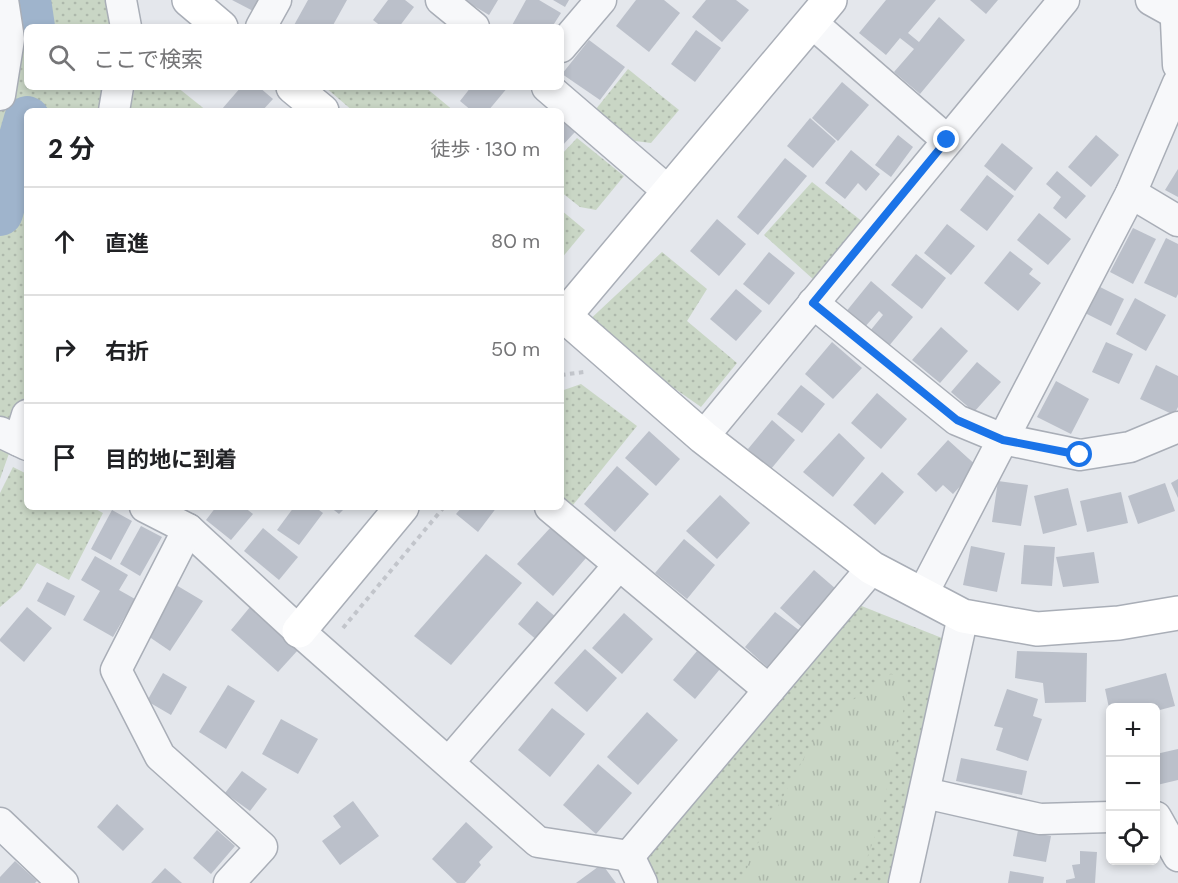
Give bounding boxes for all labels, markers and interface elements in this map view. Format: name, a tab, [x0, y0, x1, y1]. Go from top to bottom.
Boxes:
search box	[24, 24, 564, 90]
icon: search	[45, 41, 78, 74]
text: ここで検索	[93, 45, 203, 74]
route end	[933, 126, 959, 152]
text: 2 分	[48, 132, 95, 166]
text: 徒歩 · 130 m	[431, 136, 540, 162]
icon: ahead	[48, 225, 81, 258]
text: 80 m	[491, 228, 540, 254]
text: 直進	[105, 229, 149, 258]
icon: right	[48, 333, 81, 366]
text: 50 m	[491, 336, 540, 362]
text: 右折	[105, 337, 149, 366]
icon: arrive	[48, 441, 81, 474]
route start	[1066, 441, 1092, 467]
text: 目的地に到着	[105, 445, 237, 474]
map controls	[1106, 703, 1160, 865]
button: +	[1106, 703, 1160, 757]
button: −	[1106, 757, 1160, 811]
button: locate	[1106, 811, 1160, 865]

